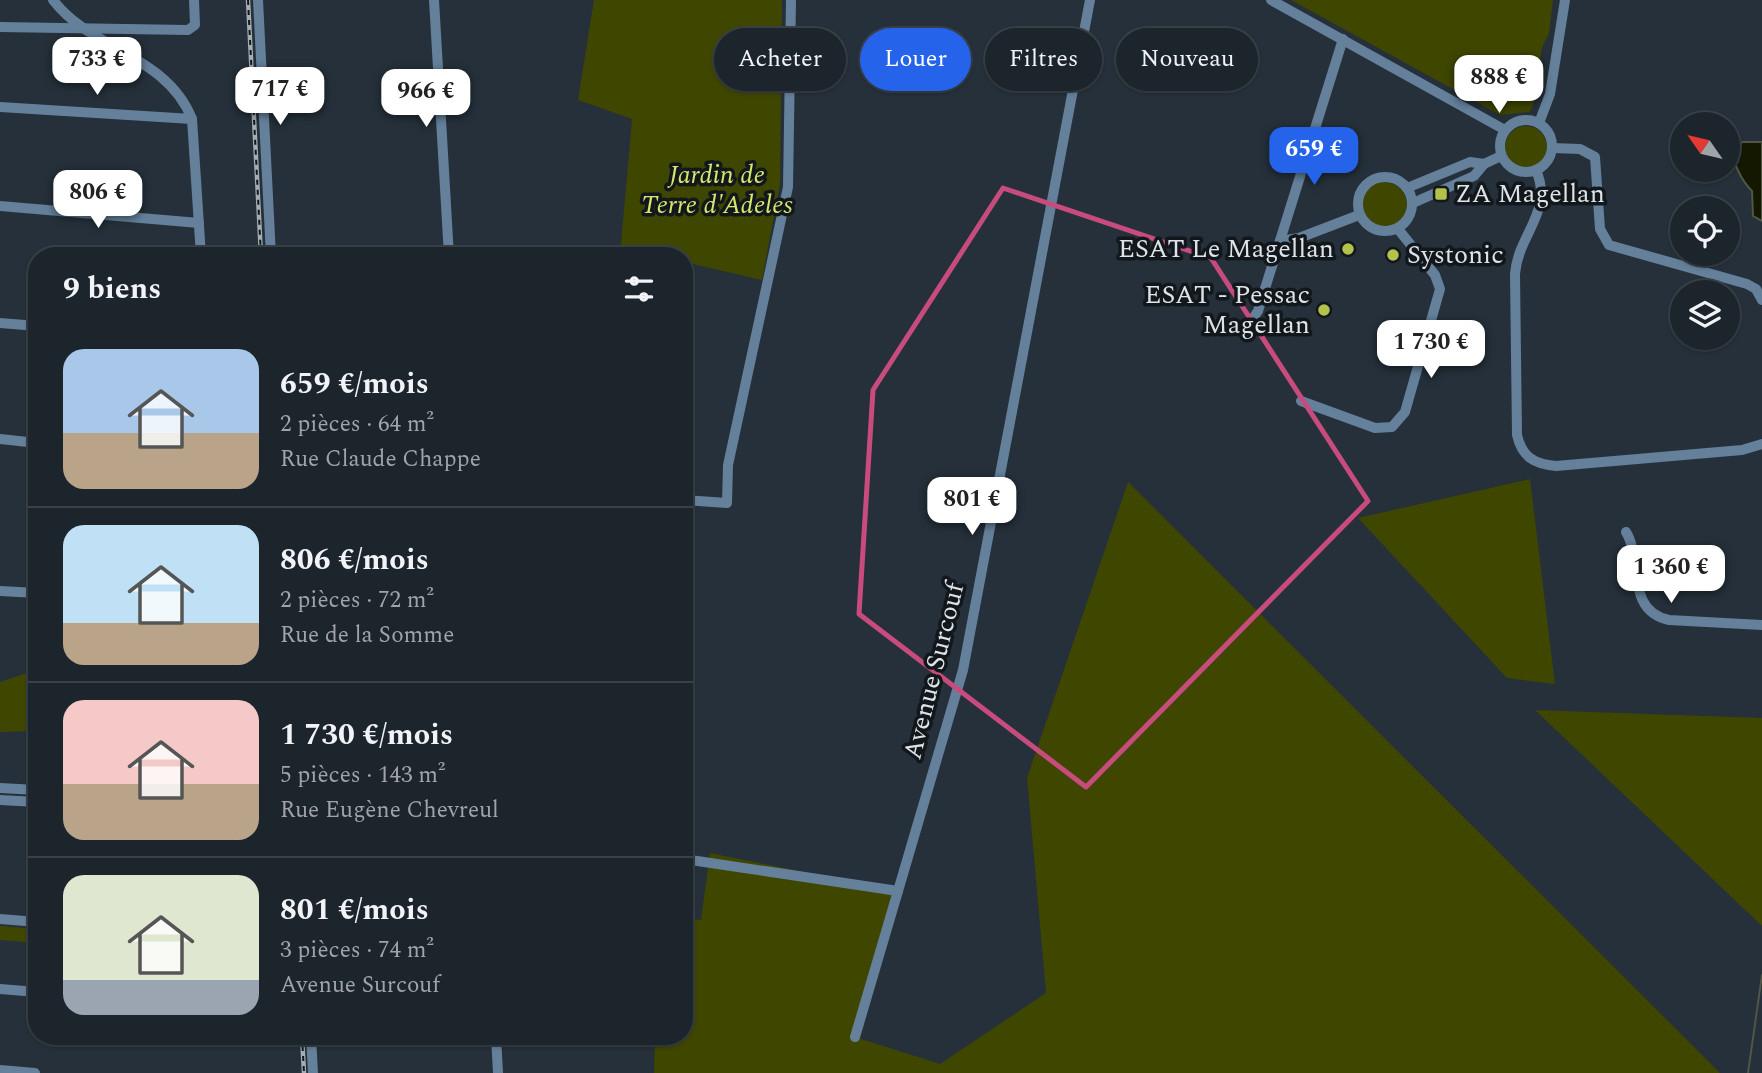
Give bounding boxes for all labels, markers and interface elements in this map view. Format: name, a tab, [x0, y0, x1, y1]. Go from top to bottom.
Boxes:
chip: Acheter	[714, 28, 846, 91]
chip: Louer	[860, 28, 971, 91]
chip: Filtres	[985, 28, 1102, 91]
chip: Nouveau	[1116, 28, 1258, 91]
pin: 733 €	[48, 38, 146, 97]
text: 733 €	[68, 42, 126, 77]
pin: 888 €	[1450, 55, 1548, 115]
text: 888 €	[1470, 60, 1528, 95]
pin: 717 €	[231, 68, 329, 127]
pin: 966 €	[377, 69, 475, 129]
text: 717 €	[251, 72, 309, 107]
text: 966 €	[397, 74, 455, 109]
north arrow	[1670, 112, 1740, 182]
map controls	[1670, 112, 1740, 350]
pin: 659 €	[1265, 128, 1363, 187]
text: 659 €	[1285, 132, 1343, 167]
park label: Jardin de Terre d'Adeles	[641, 155, 793, 225]
pin: 806 €	[49, 170, 147, 230]
place label: ZA Magellan	[1455, 174, 1605, 214]
text: 806 €	[69, 175, 127, 210]
marker: ZA Magellan	[1433, 186, 1449, 202]
button: locate	[1670, 196, 1740, 266]
place label: ESAT Le Magellan	[1118, 229, 1334, 269]
place label: Systonic	[1407, 235, 1504, 275]
marker: ESAT Le Magellan	[1340, 241, 1356, 257]
marker: Systonic	[1385, 247, 1401, 263]
text: 9 biens	[63, 266, 161, 312]
icon: filters	[620, 270, 658, 308]
place label: ESAT - Pessac Magellan	[1144, 275, 1310, 345]
button: layers	[1670, 280, 1740, 350]
marker: ESAT - Pessac Magellan	[1316, 302, 1332, 318]
pin: 1 730 €	[1366, 320, 1496, 380]
text: 1 730 €	[1393, 325, 1469, 360]
text: 659 €/mois	[280, 361, 429, 407]
icon: home	[119, 377, 203, 461]
text: 2 pièces · 64 m²	[280, 407, 434, 442]
text: Rue Claude Chappe	[280, 442, 481, 477]
pin: 801 €	[923, 477, 1021, 537]
text: 801 €	[943, 482, 1001, 517]
text: 806 €/mois	[280, 537, 429, 583]
pin: 1 360 €	[1606, 546, 1736, 605]
text: 1 360 €	[1633, 550, 1709, 585]
icon: home	[119, 553, 203, 637]
street label: Avenue Surcouf	[893, 576, 976, 764]
text: 2 pièces · 72 m²	[280, 583, 434, 618]
text: Rue de la Somme	[280, 618, 454, 653]
text: 1 730 €/mois	[280, 712, 453, 758]
icon: home	[119, 728, 203, 812]
text: 5 pièces · 143 m²	[280, 758, 445, 793]
text: Rue Eugène Chevreul	[280, 793, 499, 828]
text: 801 €/mois	[280, 887, 429, 933]
icon: home	[119, 903, 203, 987]
text: 3 pièces · 74 m²	[280, 933, 434, 968]
text: Avenue Surcouf	[280, 968, 440, 1003]

